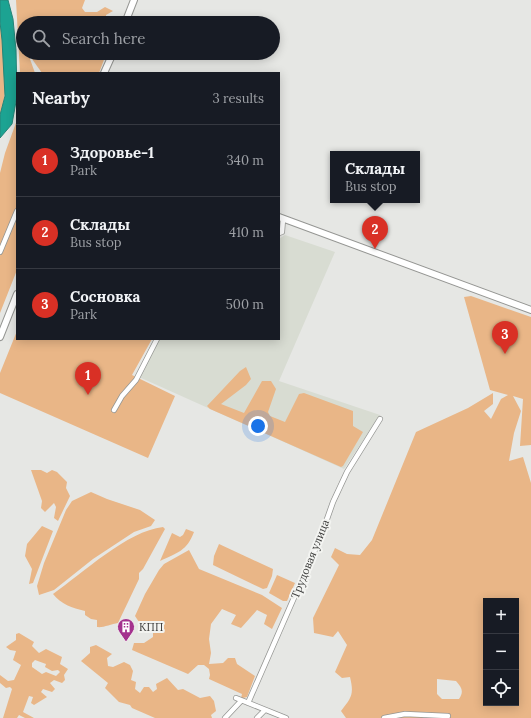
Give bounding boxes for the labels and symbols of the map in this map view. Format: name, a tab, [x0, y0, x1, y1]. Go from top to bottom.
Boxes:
pin: 2	[362, 216, 388, 249]
pin: 3	[492, 321, 518, 354]
pin: 1	[75, 362, 101, 395]
your location	[248, 416, 268, 436]
street label: Трудовая улица	[288, 517, 332, 601]
building icon: КПП	[116, 617, 136, 642]
place label: КПП	[139, 620, 163, 634]

